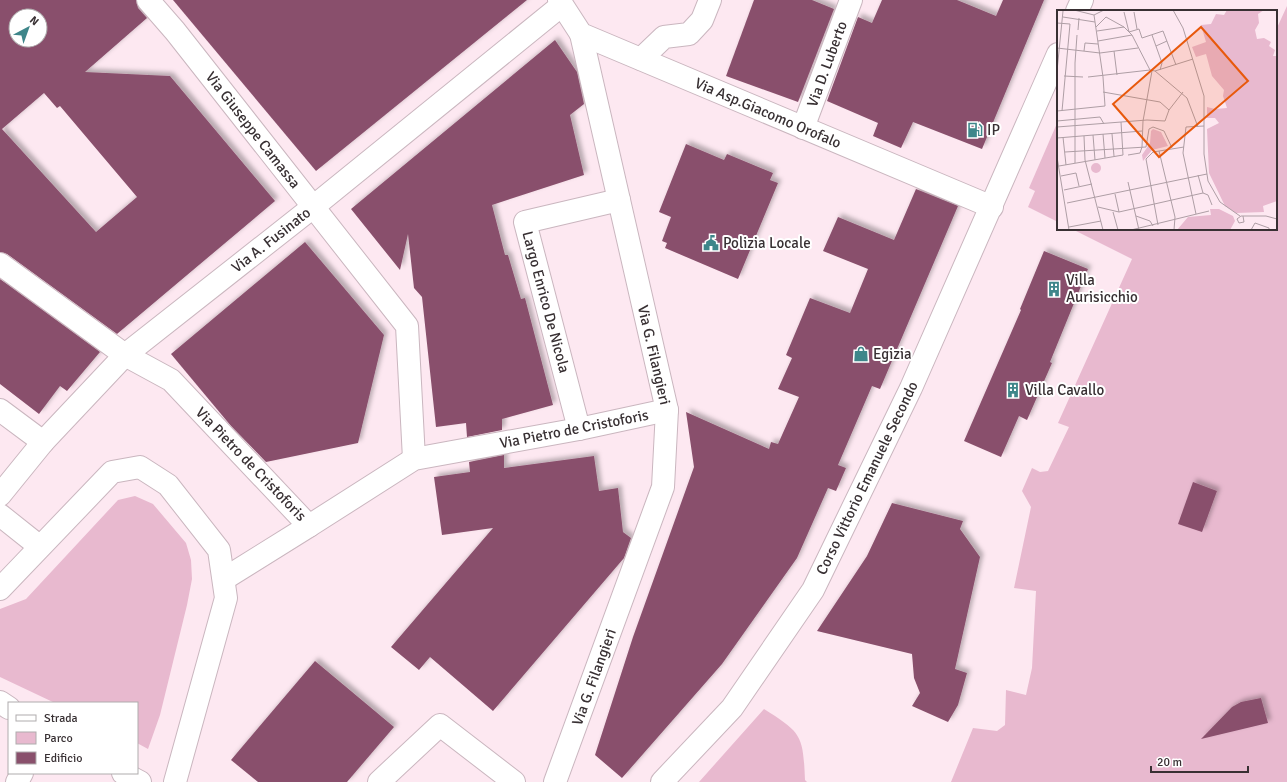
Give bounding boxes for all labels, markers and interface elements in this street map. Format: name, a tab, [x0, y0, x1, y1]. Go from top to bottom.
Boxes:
north arrow	[8, 8, 48, 48]
inset map	[1057, 10, 1277, 230]
text: N	[27, 13, 41, 28]
street label: Via D. Luberto	[803, 18, 851, 109]
street label: Via Giuseppe Camassa	[202, 68, 304, 192]
street label: Via Asp.Giacomo Orofalo	[692, 74, 844, 152]
fuel station icon: IP	[966, 121, 984, 139]
place label: IP	[987, 121, 1000, 139]
street label: Via A. Fusinato	[228, 203, 314, 276]
street label: Largo Enrico De Nicola	[518, 229, 574, 375]
public building icon: Polizia Locale	[702, 234, 720, 252]
place label: Polizia Locale	[723, 234, 811, 252]
place label: Villa Aurisicchio	[1066, 271, 1138, 306]
building icon: Villa Aurisicchio	[1045, 280, 1063, 298]
street label: Via G. Filangieri	[634, 303, 674, 407]
shop icon: Egizia	[852, 345, 870, 363]
place label: Egizia	[873, 345, 912, 363]
street label: Corso Vittorio Emanuele Secondo	[812, 378, 922, 578]
building icon: Villa Cavallo	[1004, 381, 1022, 399]
place label: Villa Cavallo	[1025, 381, 1104, 399]
street label: Via Pietro de Cristoforis	[192, 403, 310, 525]
street label: Via Pietro de Cristoforis	[498, 406, 650, 452]
street label: Via G. Filangieri	[568, 626, 620, 728]
legend	[8, 702, 138, 774]
text: Strada	[44, 711, 78, 726]
text: Parco	[44, 731, 73, 746]
scale bar	[1151, 748, 1248, 774]
text: Edificio	[44, 751, 82, 766]
text: 20 m	[1157, 755, 1182, 770]

